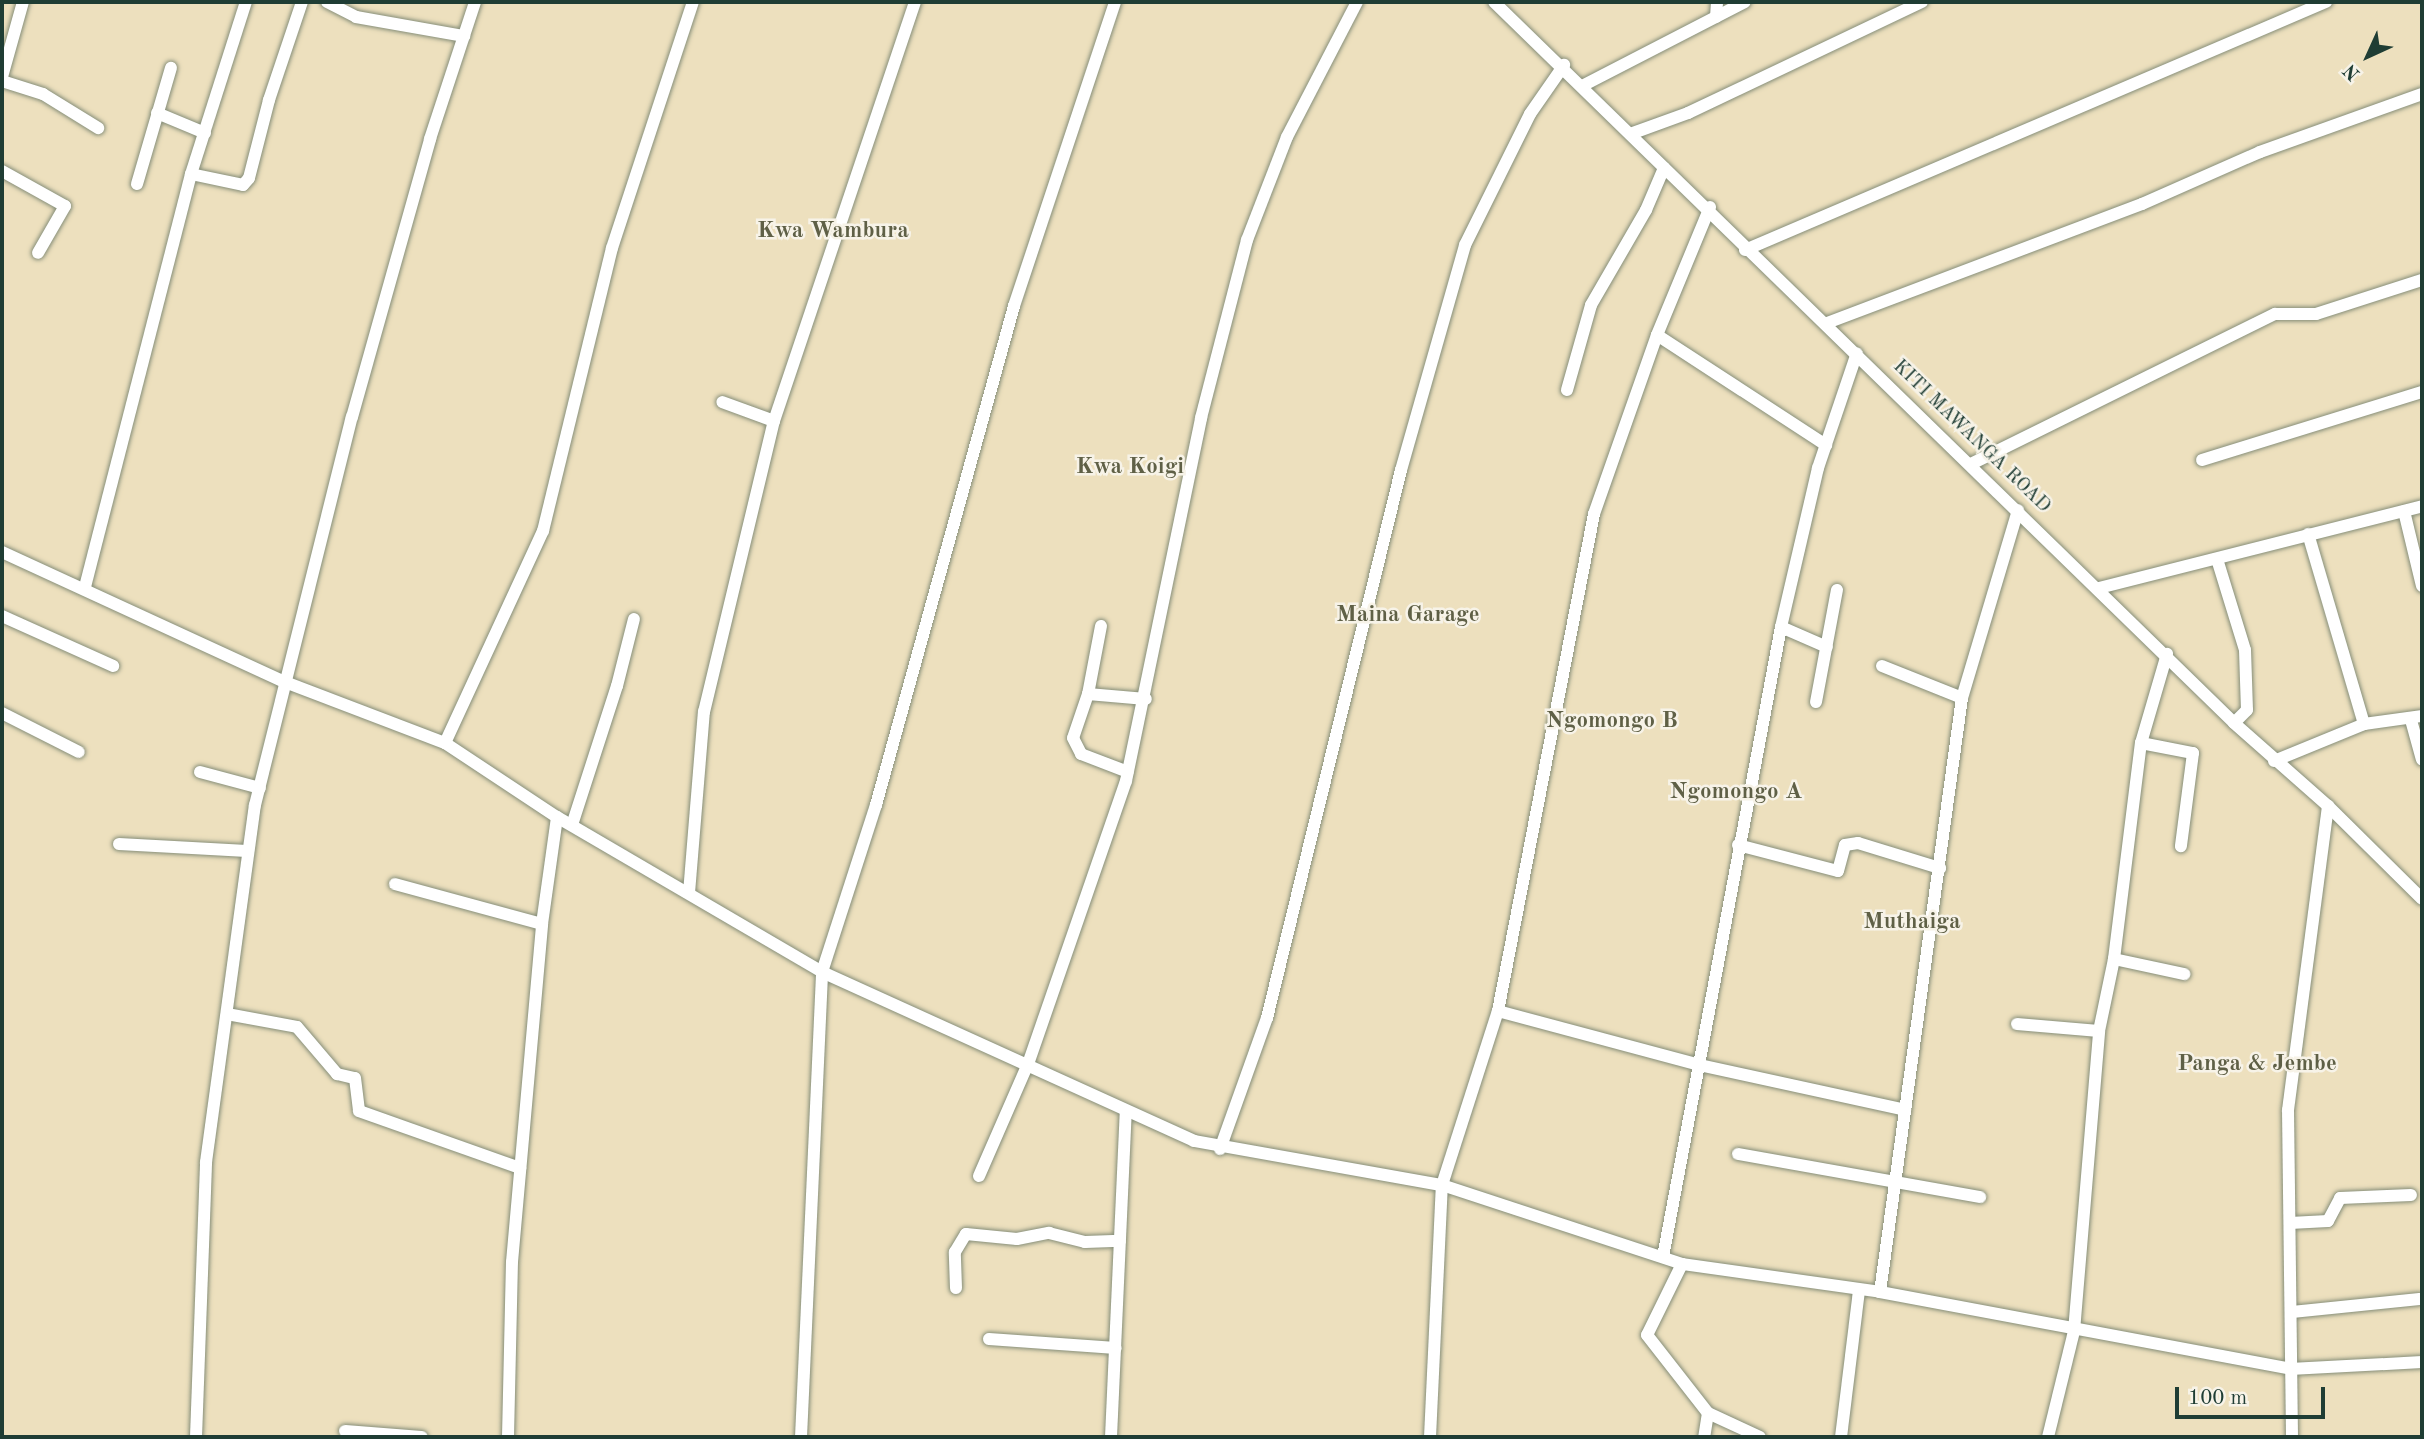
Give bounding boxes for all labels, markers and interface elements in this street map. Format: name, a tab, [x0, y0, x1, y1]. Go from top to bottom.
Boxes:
north arrow	[2333, 21, 2403, 91]
text: N	[2341, 59, 2365, 83]
district label: Kwa Wambura	[757, 217, 909, 245]
street label: KITI MAWANGA ROAD	[1887, 356, 2055, 518]
district label: Kwa Koigi	[1076, 453, 1184, 481]
district label: Maina Garage	[1336, 601, 1480, 629]
district label: Ngomongo B	[1546, 707, 1678, 735]
district label: Ngomongo A	[1670, 778, 1802, 806]
district label: Muthaiga	[1863, 908, 1961, 936]
district label: Panga & Jembe	[2177, 1050, 2337, 1078]
scale bar	[2179, 1372, 2330, 1416]
text: 100 m	[2188, 1388, 2247, 1409]

